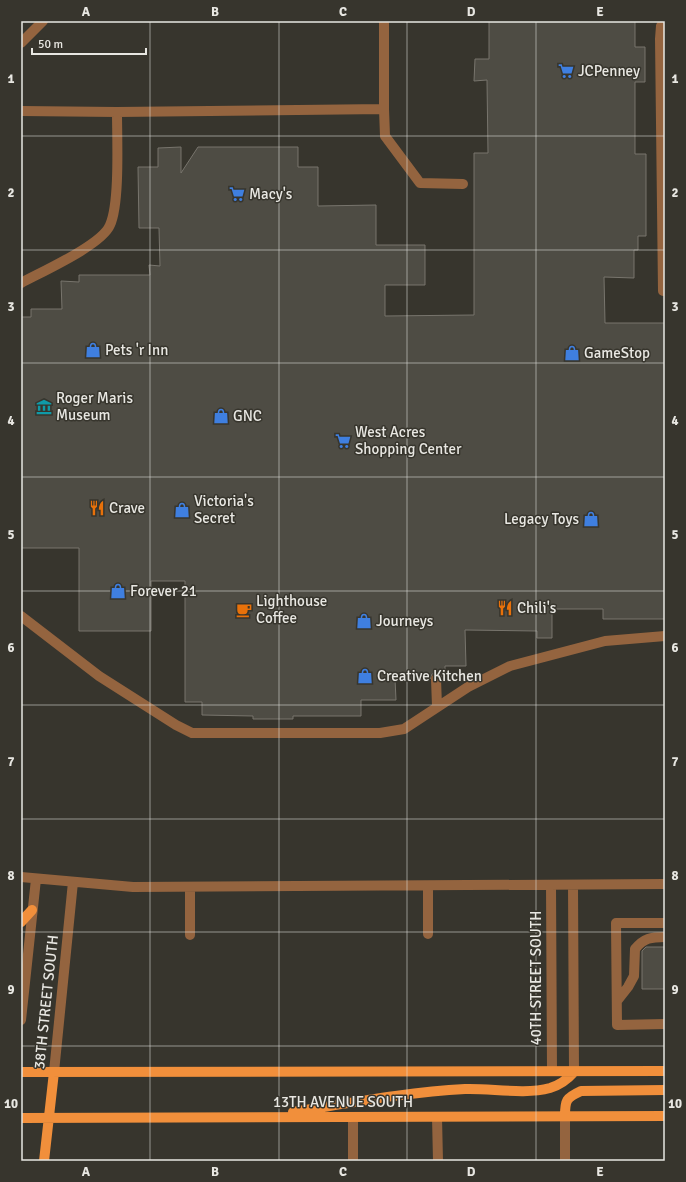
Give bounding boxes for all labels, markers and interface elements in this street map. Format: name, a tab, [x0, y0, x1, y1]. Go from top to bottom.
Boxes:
text: A	[82, 4, 91, 20]
text: B	[211, 4, 219, 20]
text: C	[339, 4, 347, 20]
text: D	[467, 4, 476, 20]
text: E	[596, 4, 604, 20]
scale bar	[32, 30, 146, 56]
text: 50 m	[38, 37, 63, 52]
supermarket icon: JCPenney	[557, 62, 575, 80]
place label: JCPenney	[578, 62, 640, 80]
text: 1	[7, 71, 15, 87]
text: 1	[671, 71, 679, 87]
text: 2	[7, 185, 15, 201]
supermarket icon: Macy's	[228, 185, 246, 203]
place label: Macy's	[249, 185, 293, 203]
text: 2	[671, 185, 679, 201]
text: 3	[7, 299, 15, 315]
text: 3	[671, 299, 679, 315]
shop icon: Pets 'r Inn	[84, 341, 102, 359]
place label: Pets 'r Inn	[105, 341, 168, 359]
shop icon: GameStop	[563, 344, 581, 362]
place label: GameStop	[584, 344, 650, 362]
place label: Roger Maris Museum	[56, 389, 133, 424]
museum icon: Roger Maris Museum	[35, 398, 53, 416]
shop icon: GNC	[212, 407, 230, 425]
place label: GNC	[233, 407, 262, 425]
text: 4	[7, 413, 15, 429]
text: 4	[671, 413, 679, 429]
place label: West Acres Shopping Center	[355, 423, 462, 458]
supermarket icon: West Acres Shopping Center	[334, 432, 352, 450]
place label: Victoria's Secret	[194, 492, 254, 527]
restaurant icon: Crave	[88, 499, 106, 517]
place label: Crave	[109, 499, 145, 517]
shop icon: Victoria's Secret	[173, 501, 191, 519]
place label: Legacy Toys	[504, 510, 579, 528]
shop icon: Legacy Toys	[582, 510, 600, 528]
text: 5	[7, 527, 15, 543]
text: 5	[671, 527, 679, 543]
shop icon: Forever 21	[109, 582, 127, 600]
place label: Forever 21	[130, 582, 197, 600]
place label: Lighthouse Coffee	[256, 592, 327, 627]
restaurant icon: Chili's	[496, 599, 514, 617]
place label: Chili's	[517, 599, 557, 617]
cafe icon: Lighthouse Coffee	[235, 601, 253, 619]
shop icon: Journeys	[355, 612, 373, 630]
place label: Journeys	[376, 612, 434, 630]
text: 6	[7, 640, 15, 656]
text: 6	[671, 640, 679, 656]
shop icon: Creative Kitchen	[356, 667, 374, 685]
place label: Creative Kitchen	[377, 667, 482, 685]
text: 7	[7, 754, 15, 770]
text: 7	[671, 754, 679, 770]
text: 8	[7, 868, 15, 884]
text: 8	[671, 868, 679, 884]
street label: 40TH STREET SOUTH	[527, 911, 545, 1045]
street label: 38TH STREET SOUTH	[30, 934, 62, 1070]
text: 9	[7, 982, 15, 998]
text: 9	[671, 982, 679, 998]
street label: 13TH AVENUE SOUTH	[273, 1093, 413, 1111]
text: 10	[4, 1096, 18, 1112]
text: 10	[668, 1096, 682, 1112]
text: A	[82, 1164, 91, 1180]
text: B	[211, 1164, 219, 1180]
text: C	[339, 1164, 347, 1180]
text: D	[467, 1164, 476, 1180]
text: E	[596, 1164, 604, 1180]

